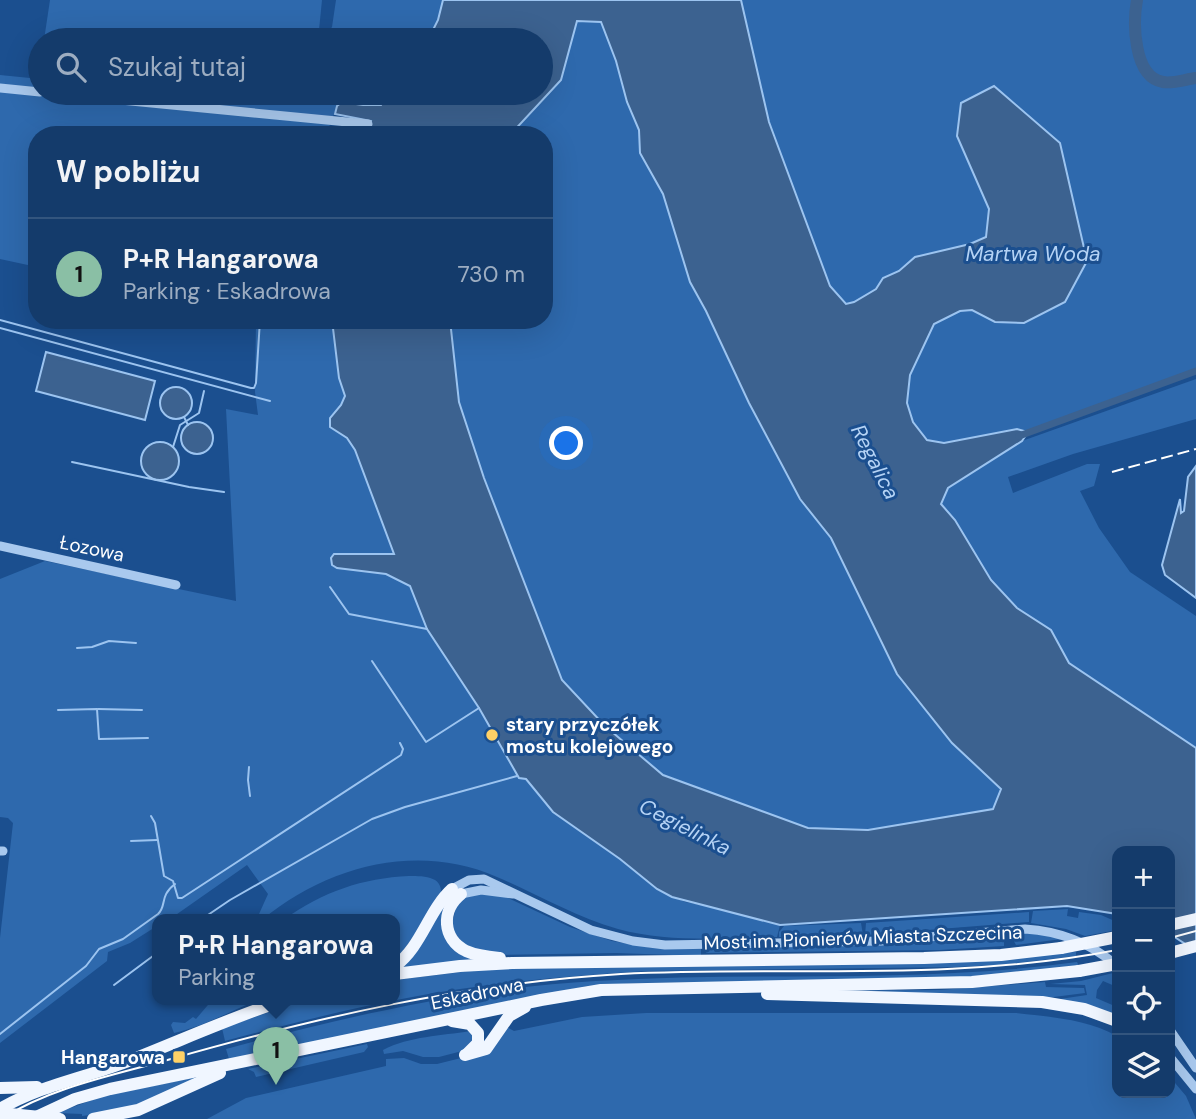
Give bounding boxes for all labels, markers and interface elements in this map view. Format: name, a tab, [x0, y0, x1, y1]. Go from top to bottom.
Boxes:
search box	[28, 28, 553, 105]
icon: search	[52, 48, 90, 86]
text: Szukaj tutaj	[108, 50, 246, 84]
text: W pobliżu	[56, 152, 201, 191]
water label: Martwa Woda	[965, 240, 1101, 268]
text: P+R Hangarowa	[123, 242, 319, 276]
text: 1	[75, 259, 83, 289]
text: 730 m	[457, 259, 525, 289]
text: Parking · Eskadrowa	[123, 276, 331, 306]
water label: Regalica	[844, 420, 906, 504]
your location	[549, 426, 583, 460]
street label: Łozowa	[57, 529, 127, 568]
place label: stary przyczółek mostu kolejowego	[506, 712, 673, 759]
marker: stary przyczółek mostu kolejowego	[484, 727, 500, 743]
water label: Cegielinka	[634, 792, 736, 862]
map controls	[1112, 846, 1175, 1098]
button: +	[1112, 846, 1175, 909]
button: −	[1112, 909, 1175, 972]
popup	[152, 914, 400, 1005]
street label: Most im. Pionierów Miasta Szczecina	[703, 919, 1023, 956]
text: P+R Hangarowa	[178, 928, 374, 962]
text: Parking	[178, 962, 255, 992]
street label: Eskadrowa	[428, 971, 526, 1015]
button: locate	[1112, 972, 1175, 1035]
pin: 1	[253, 1027, 299, 1085]
button: layers	[1112, 1035, 1175, 1098]
place label: Hangarowa	[61, 1045, 165, 1070]
marker: Hangarowa	[171, 1049, 187, 1065]

